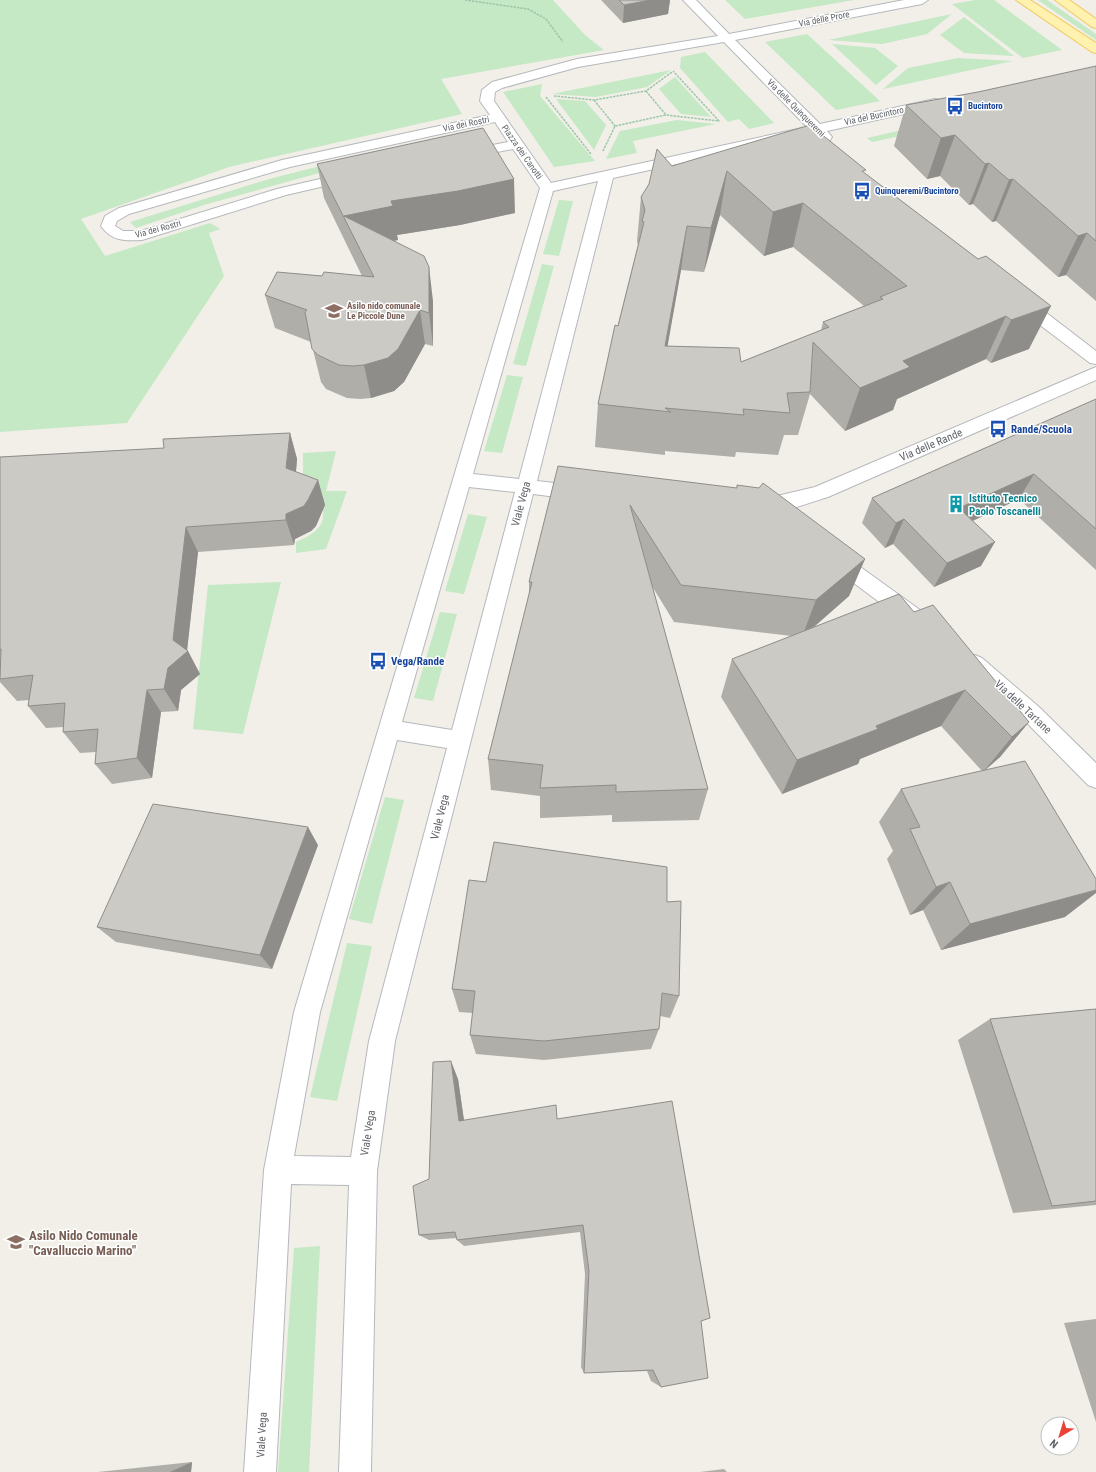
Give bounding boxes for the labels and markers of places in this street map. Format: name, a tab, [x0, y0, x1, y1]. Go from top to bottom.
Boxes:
bus stop icon: Bucintoro	[945, 96, 965, 116]
place label: Bucintoro	[968, 101, 1003, 111]
bus stop icon: Quinqueremi/Bucintoro	[852, 181, 872, 201]
place label: Quinqueremi/Bucintoro	[875, 186, 959, 196]
school or university icon: Asilo nido comunale Le Piccole Dune	[324, 301, 344, 321]
place label: Asilo nido comunale Le Piccole Dune	[347, 301, 421, 321]
bus stop icon: Rande/Scuola	[988, 419, 1008, 439]
place label: Rande/Scuola	[1011, 423, 1072, 436]
place label: Istituto Tecnico Paolo Toscanelli	[969, 492, 1041, 518]
building icon: Istituto Tecnico Paolo Toscanelli	[946, 494, 966, 514]
bus stop icon: Vega/Rande	[368, 651, 388, 671]
place label: Vega/Rande	[391, 655, 444, 668]
place label: Asilo Nido Comunale "Cavalluccio Marino"	[29, 1228, 138, 1258]
school or university icon: Asilo Nido Comunale "Cavalluccio Marino"	[6, 1232, 26, 1252]

